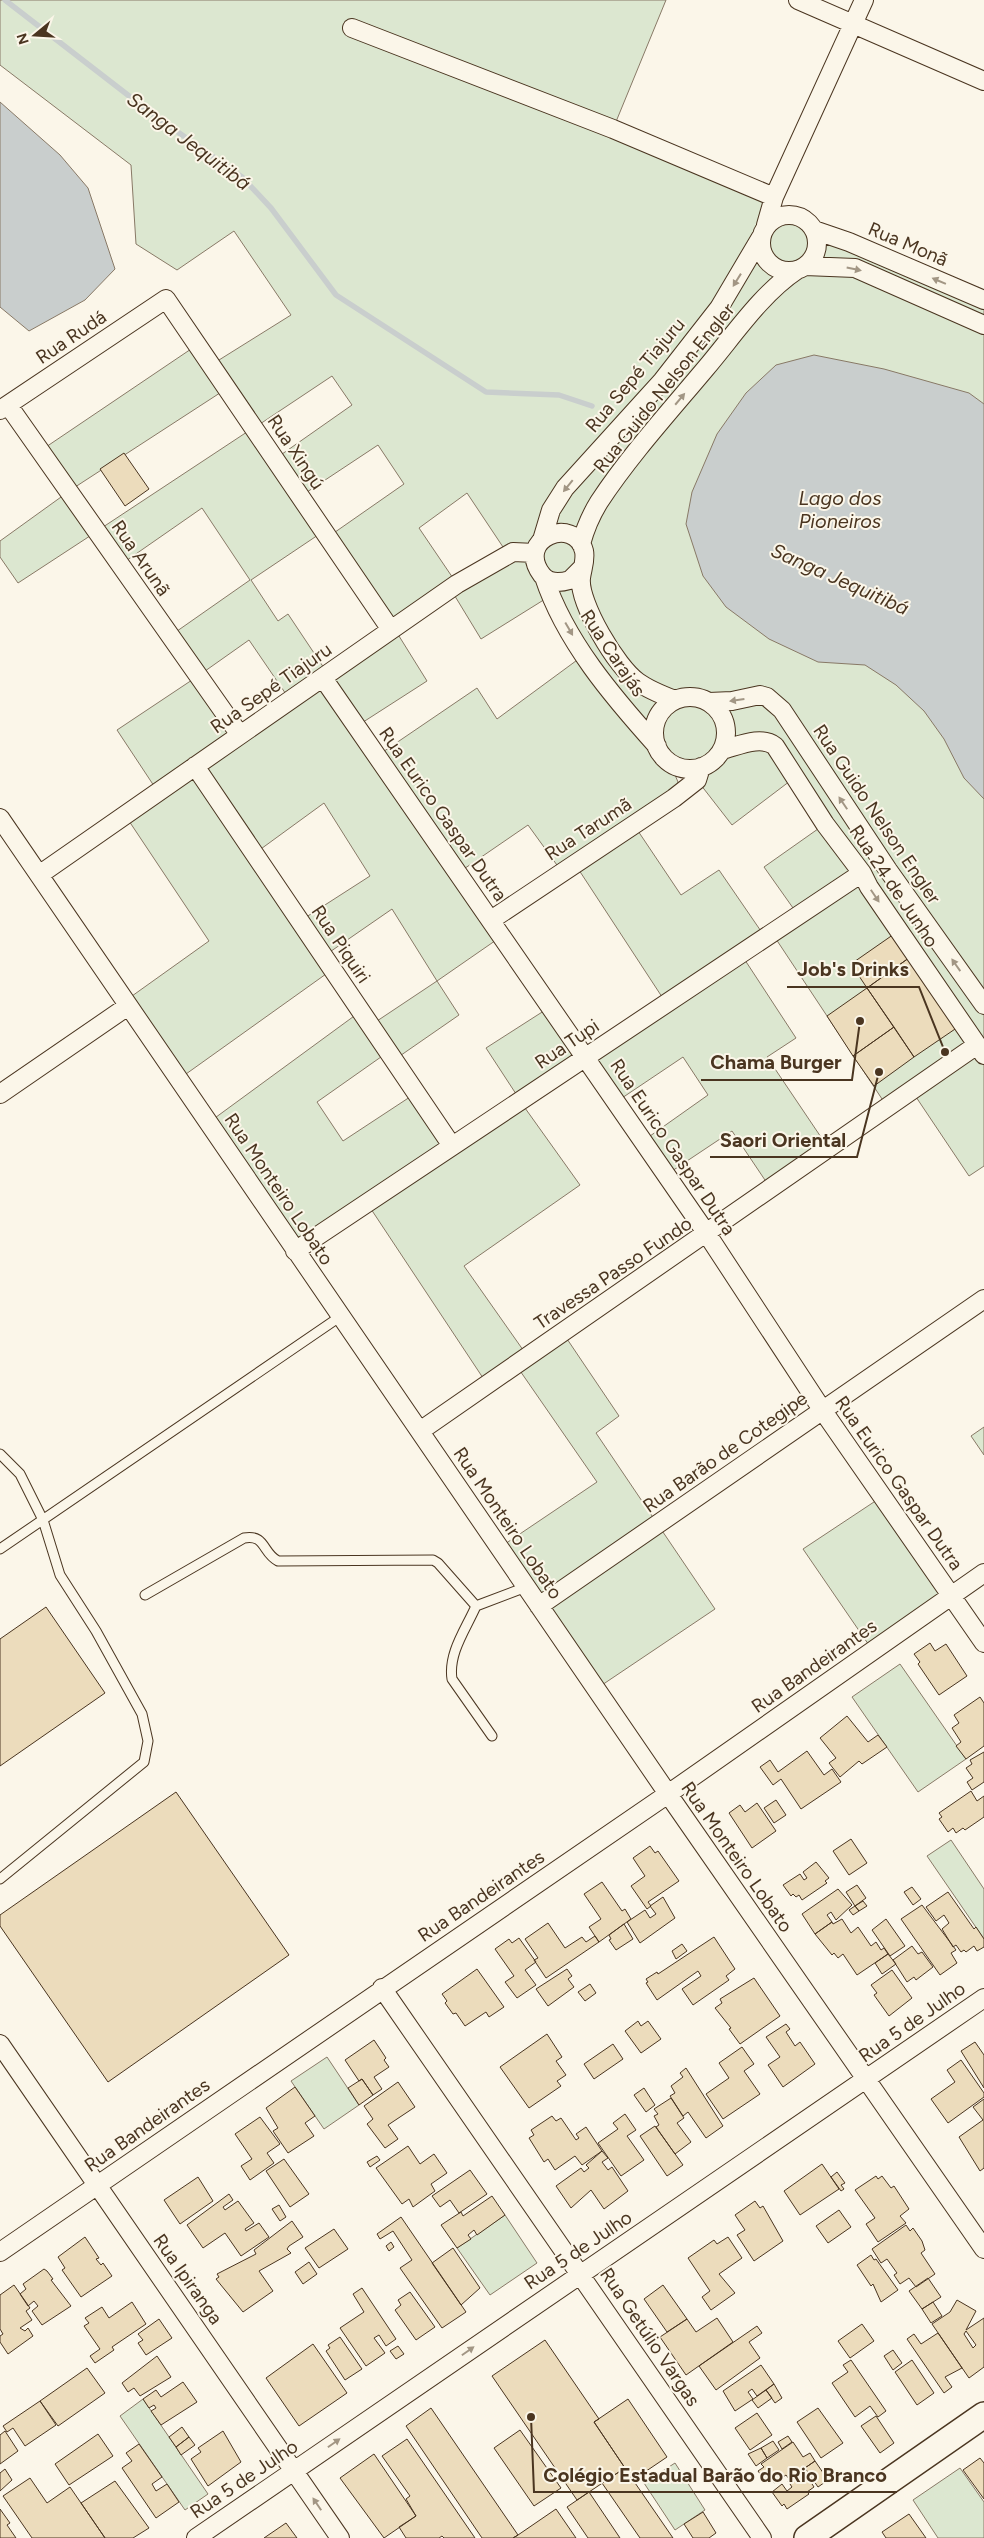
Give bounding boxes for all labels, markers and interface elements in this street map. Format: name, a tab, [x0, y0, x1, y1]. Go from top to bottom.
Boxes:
north arrow	[10, 10, 60, 60]
text: N	[13, 31, 33, 47]
water label: Sanga Jequitibá	[123, 87, 256, 195]
street label: Rua Monã	[865, 217, 951, 271]
one-way arrow	[846, 265, 861, 273]
one-way arrow	[732, 273, 741, 286]
one-way arrow	[932, 276, 946, 284]
street label: Rua Guido Nelson Engler	[588, 298, 740, 477]
street label: Rua Rudá	[31, 305, 111, 369]
street label: Rua Sepé Tiajuru	[580, 313, 690, 437]
one-way arrow	[674, 394, 686, 406]
street label: Rua Xingú	[263, 410, 329, 494]
one-way arrow	[562, 479, 573, 492]
water label: Lago dos Pioneiros	[798, 486, 882, 533]
street label: Rua Arunã	[107, 516, 175, 600]
water label: Sanga Jequitibá	[767, 538, 913, 620]
street label: Rua Carajás	[575, 605, 651, 701]
one-way arrow	[565, 621, 573, 636]
street label: Rua Sepé Tiajuru	[206, 638, 336, 738]
one-way arrow	[728, 696, 744, 704]
street label: Rua Guido Nelson Engler	[808, 720, 946, 909]
street label: Rua Eurico Gaspar Dutra	[374, 722, 512, 906]
street label: Rua Tarumã	[540, 792, 636, 866]
one-way arrow	[838, 796, 848, 810]
street label: Rua 24 de Junho	[845, 820, 943, 952]
one-way arrow	[871, 890, 880, 903]
street label: Rua Piquiri	[307, 901, 375, 987]
callout: Job's Drinks	[787, 952, 919, 987]
text: Job's Drinks	[797, 957, 909, 981]
one-way arrow	[951, 959, 961, 972]
street label: Rua Tupi	[530, 1014, 604, 1074]
callout: Chama Burger	[701, 1045, 852, 1080]
text: Chama Burger	[710, 1050, 842, 1074]
street label: Rua Eurico Gaspar Dutra	[605, 1055, 741, 1239]
street label: Rua Monteiro Lobato	[220, 1109, 338, 1269]
callout: Saori Oriental	[710, 1122, 857, 1157]
text: Saori Oriental	[720, 1128, 846, 1152]
street label: Travessa Passo Fundo	[530, 1212, 696, 1334]
street label: Rua Barão de Cotegipe	[638, 1386, 812, 1518]
street label: Rua Eurico Gaspar Dutra	[830, 1391, 968, 1575]
street label: Rua Monteiro Lobato	[449, 1443, 567, 1603]
street label: Rua Bandeirantes	[747, 1614, 881, 1718]
street label: Rua Monteiro Lobato	[676, 1777, 798, 1937]
street label: Rua Bandeirantes	[413, 1845, 549, 1947]
street label: Rua 5 de Julho	[854, 1977, 970, 2067]
street label: Rua Bandeirantes	[80, 2073, 214, 2177]
street label: Rua 5 de Julho	[520, 2206, 636, 2294]
street label: Rua Ipiranga	[148, 2229, 228, 2329]
street label: Rua Getúlio Vargas	[595, 2263, 705, 2411]
one-way arrow	[461, 2346, 475, 2356]
street label: Rua 5 de Julho	[186, 2435, 302, 2523]
one-way arrow	[328, 2438, 341, 2448]
callout: Colégio Estadual Barão do Rio Branco	[534, 2457, 897, 2492]
text: Colégio Estadual Barão do Rio Branco	[543, 2463, 887, 2487]
one-way arrow	[312, 2498, 322, 2511]

